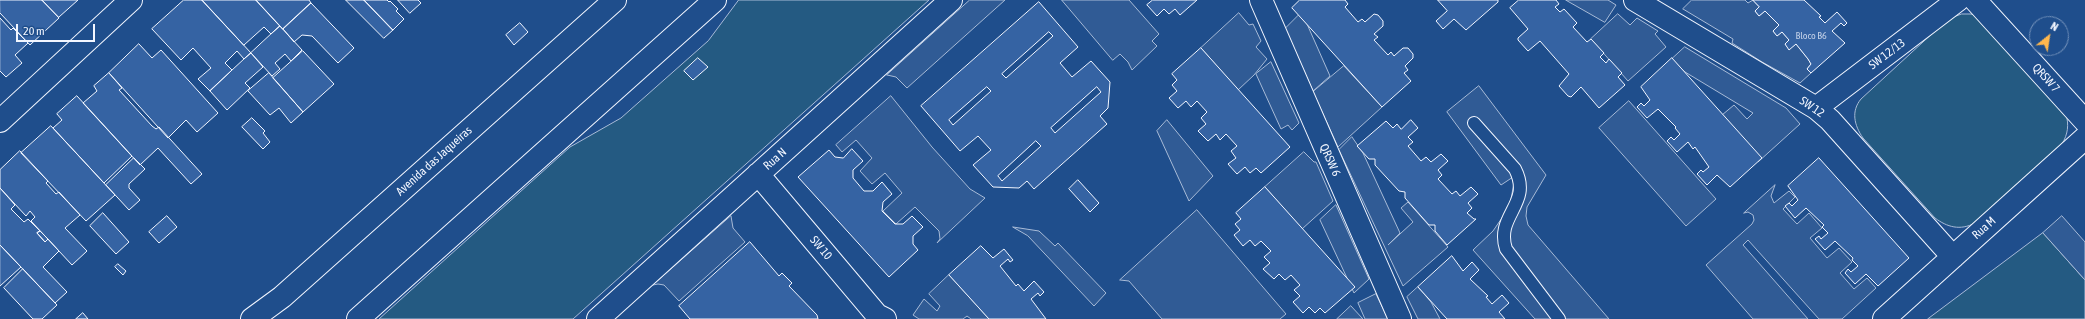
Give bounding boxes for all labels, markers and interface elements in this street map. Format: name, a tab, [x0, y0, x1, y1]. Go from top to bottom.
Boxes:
scale bar	[18, 16, 97, 42]
north arrow	[2029, 16, 2069, 56]
text: N	[2049, 20, 2060, 33]
text: 20 m	[23, 24, 45, 38]
house number: Bloco B6	[1795, 30, 1827, 42]
street label: SW 12/13	[1866, 36, 1908, 72]
street label: QRSW 7	[2029, 61, 2063, 95]
street label: SW 12	[1797, 94, 1827, 120]
street label: Avenida das Jaqueiras	[393, 123, 475, 199]
street label: QRSW 6	[1317, 142, 1343, 178]
street label: Rua N	[760, 145, 790, 173]
street label: Rua M	[1969, 214, 1999, 242]
street label: SW 10	[807, 233, 835, 263]

